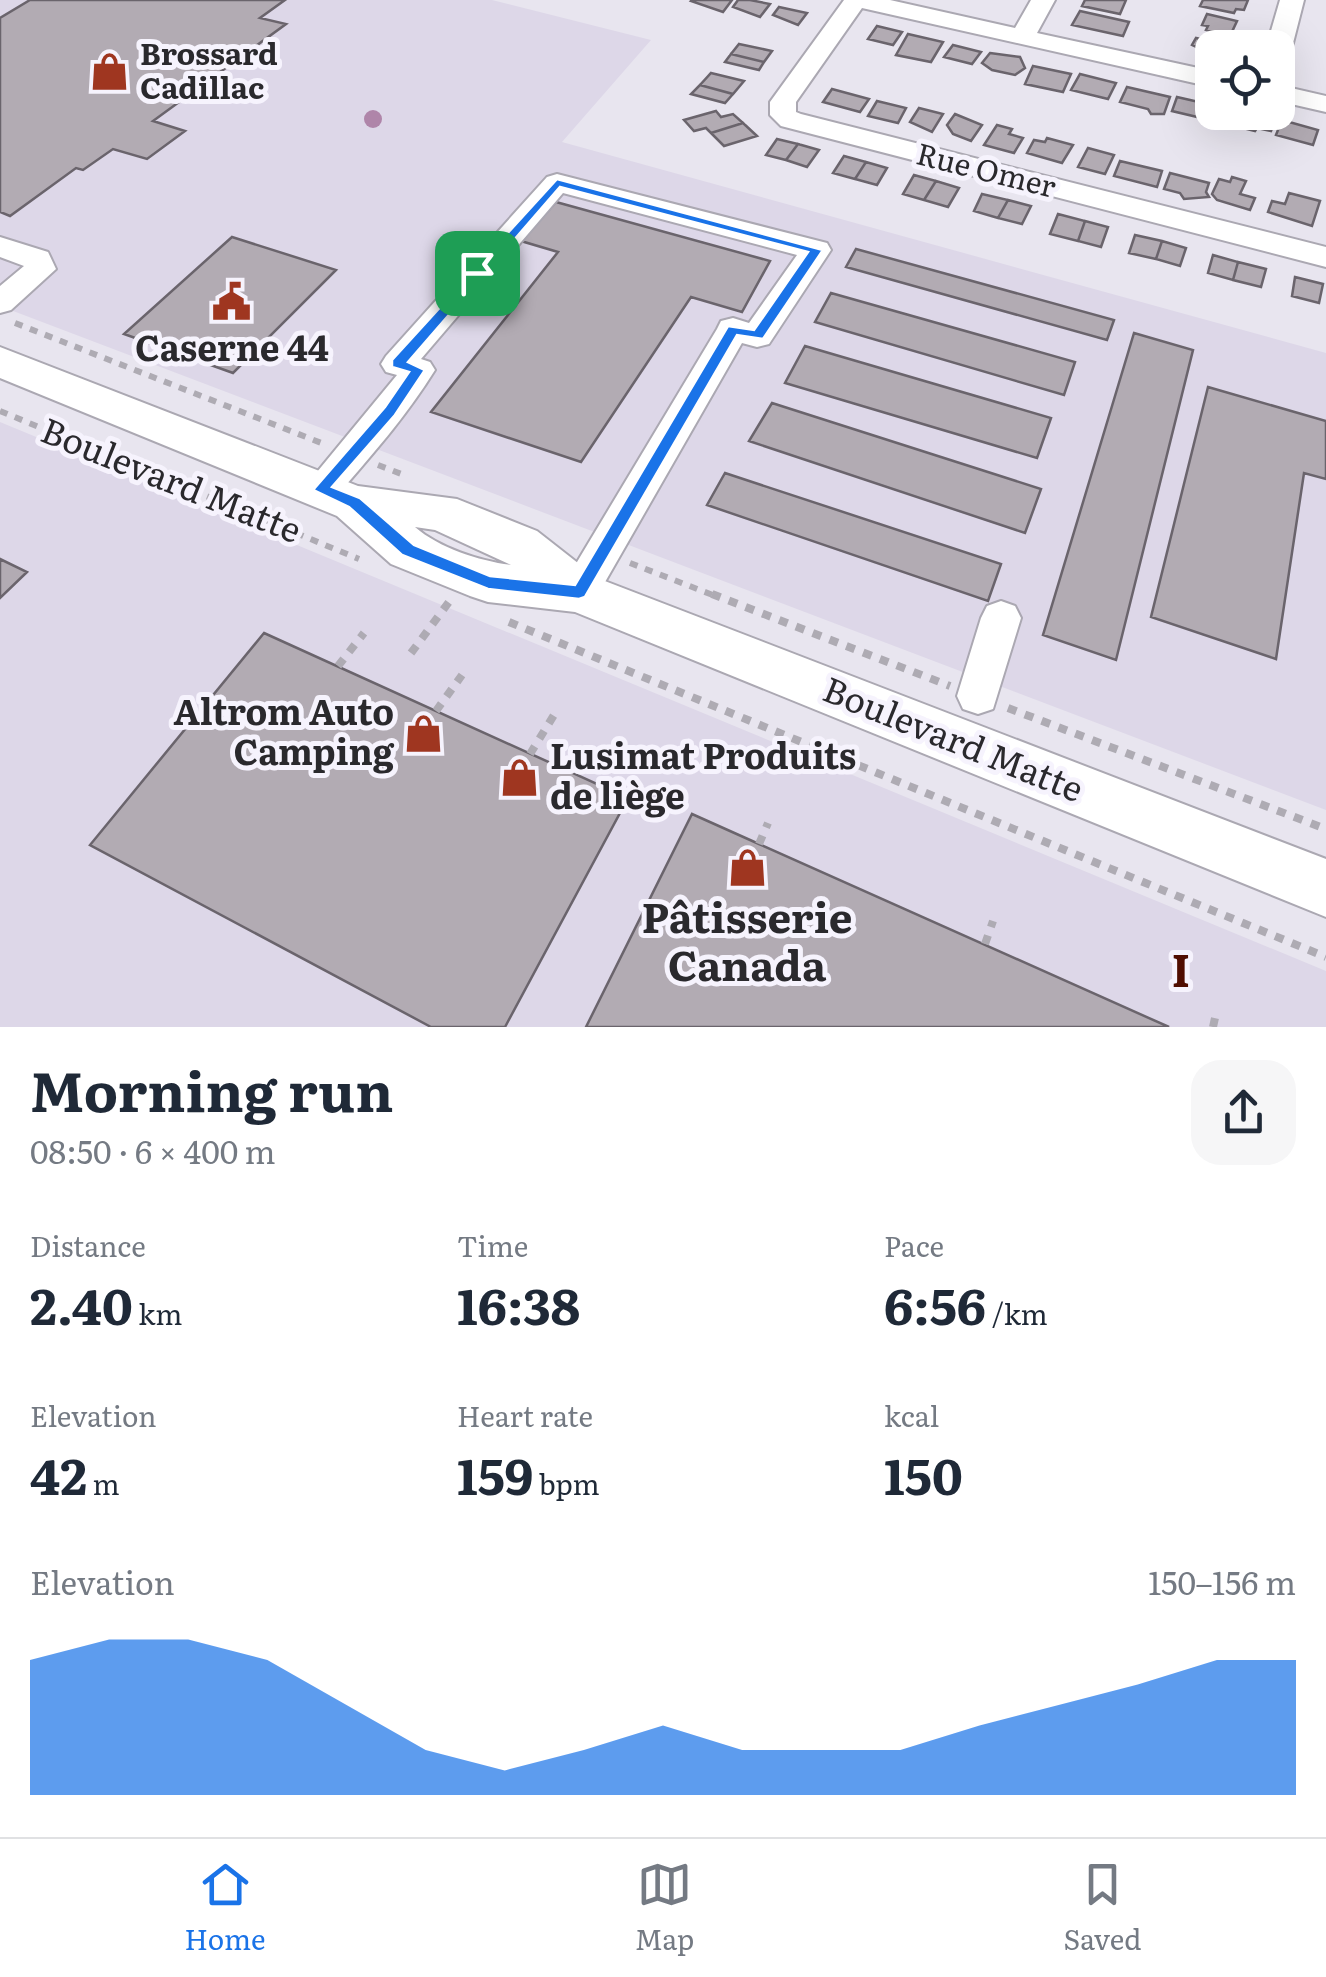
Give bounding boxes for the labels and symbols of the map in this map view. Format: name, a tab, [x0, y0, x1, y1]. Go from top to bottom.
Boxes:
place label: Brossard Cadillac	[140, 30, 278, 108]
shop icon: Brossard Cadillac	[89, 51, 131, 93]
street label: Rue Omer	[912, 130, 1061, 207]
pin	[435, 231, 520, 316]
public building icon: Caserne 44	[211, 281, 253, 323]
place label: Caserne 44	[135, 320, 329, 372]
street label: Boulevard Matte	[34, 402, 310, 554]
street label: Boulevard Matte	[816, 661, 1092, 813]
place label: Altrom Auto Camping	[174, 684, 395, 776]
shop icon: Altrom Auto Camping	[403, 712, 445, 754]
place label: Lusimat Produits de liège	[550, 728, 856, 820]
shop icon: Lusimat Produits de liège	[499, 756, 541, 798]
shop icon: Pâtisserie Canada	[726, 846, 768, 888]
place label: Pâtisserie Canada	[641, 884, 853, 994]
district label: I	[1172, 934, 1190, 1001]

